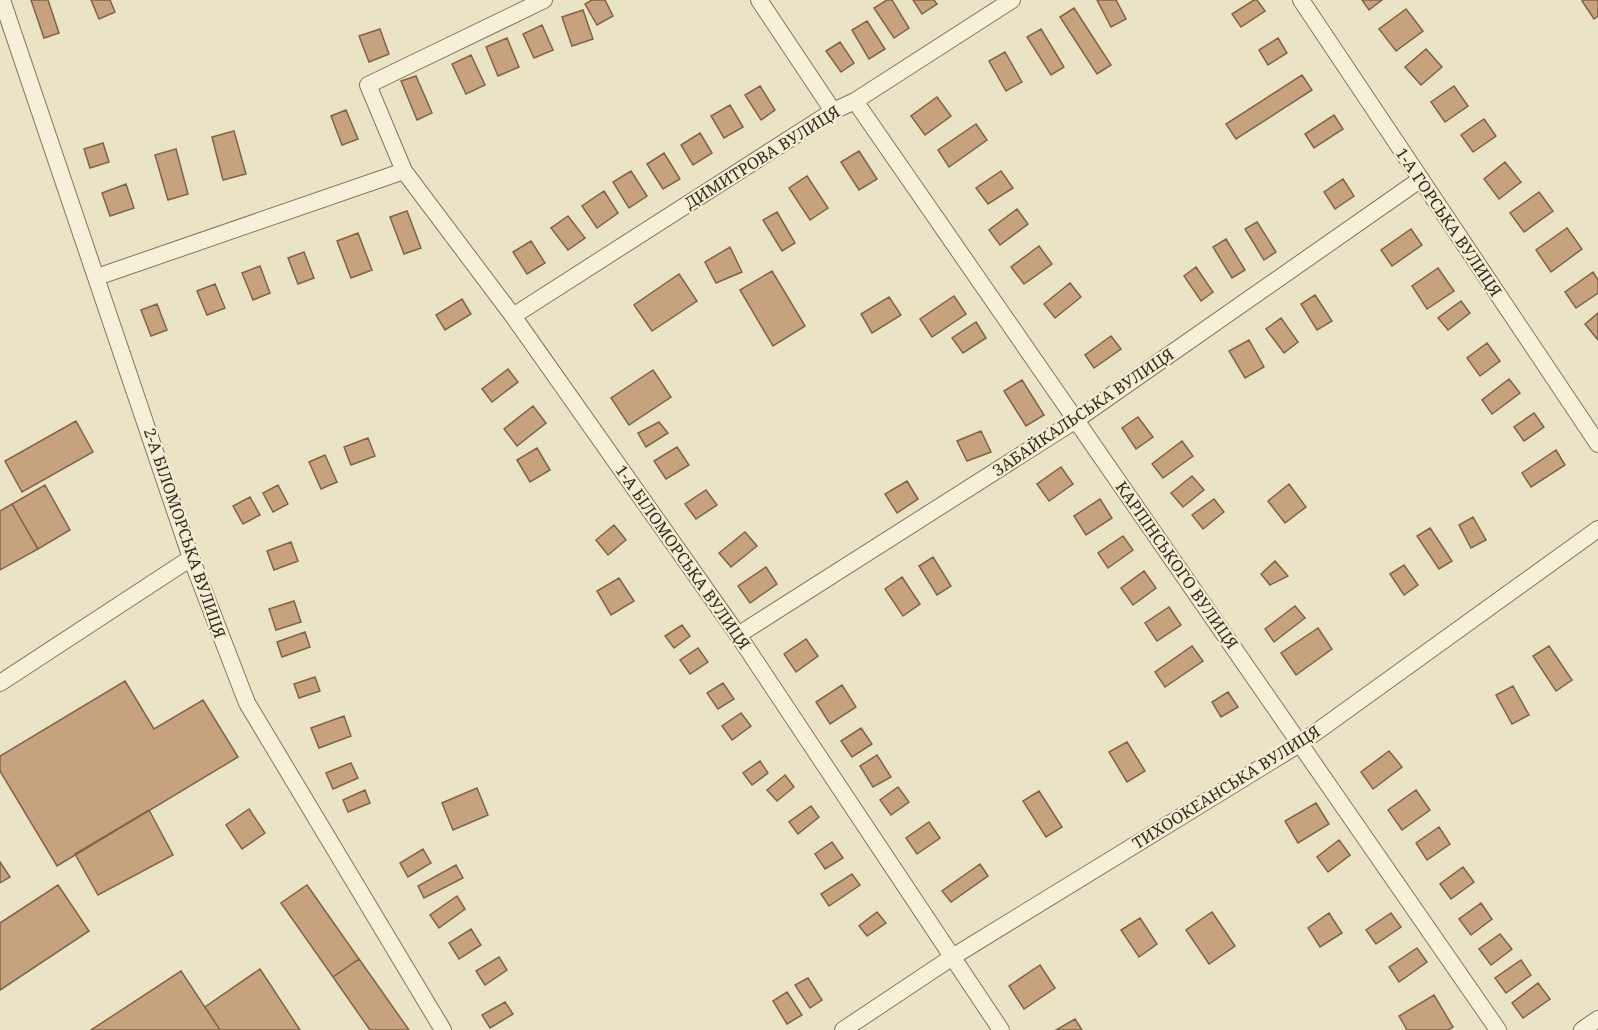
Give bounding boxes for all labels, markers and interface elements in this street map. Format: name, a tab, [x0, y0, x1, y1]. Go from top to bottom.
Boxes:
street label: ДИМИТРОВА ВУЛИЦЯ	[680, 100, 844, 214]
street label: 1-А ГОРСЬКА ВУЛИЦЯ	[1391, 143, 1507, 301]
street label: ЗАБАЙКАЛЬСЬКА ВУЛИЦЯ	[988, 343, 1178, 481]
street label: 2-А БІЛОМОРСЬКА ВУЛИЦЯ	[139, 425, 231, 641]
street label: 1-А БІЛОМОРСЬКА ВУЛИЦЯ	[611, 460, 755, 654]
street label: КАРПІНСЬКОГО ВУЛИЦЯ	[1111, 477, 1243, 653]
street label: ТИХООКЕАНСЬКА ВУЛИЦЯ	[1128, 720, 1324, 854]

